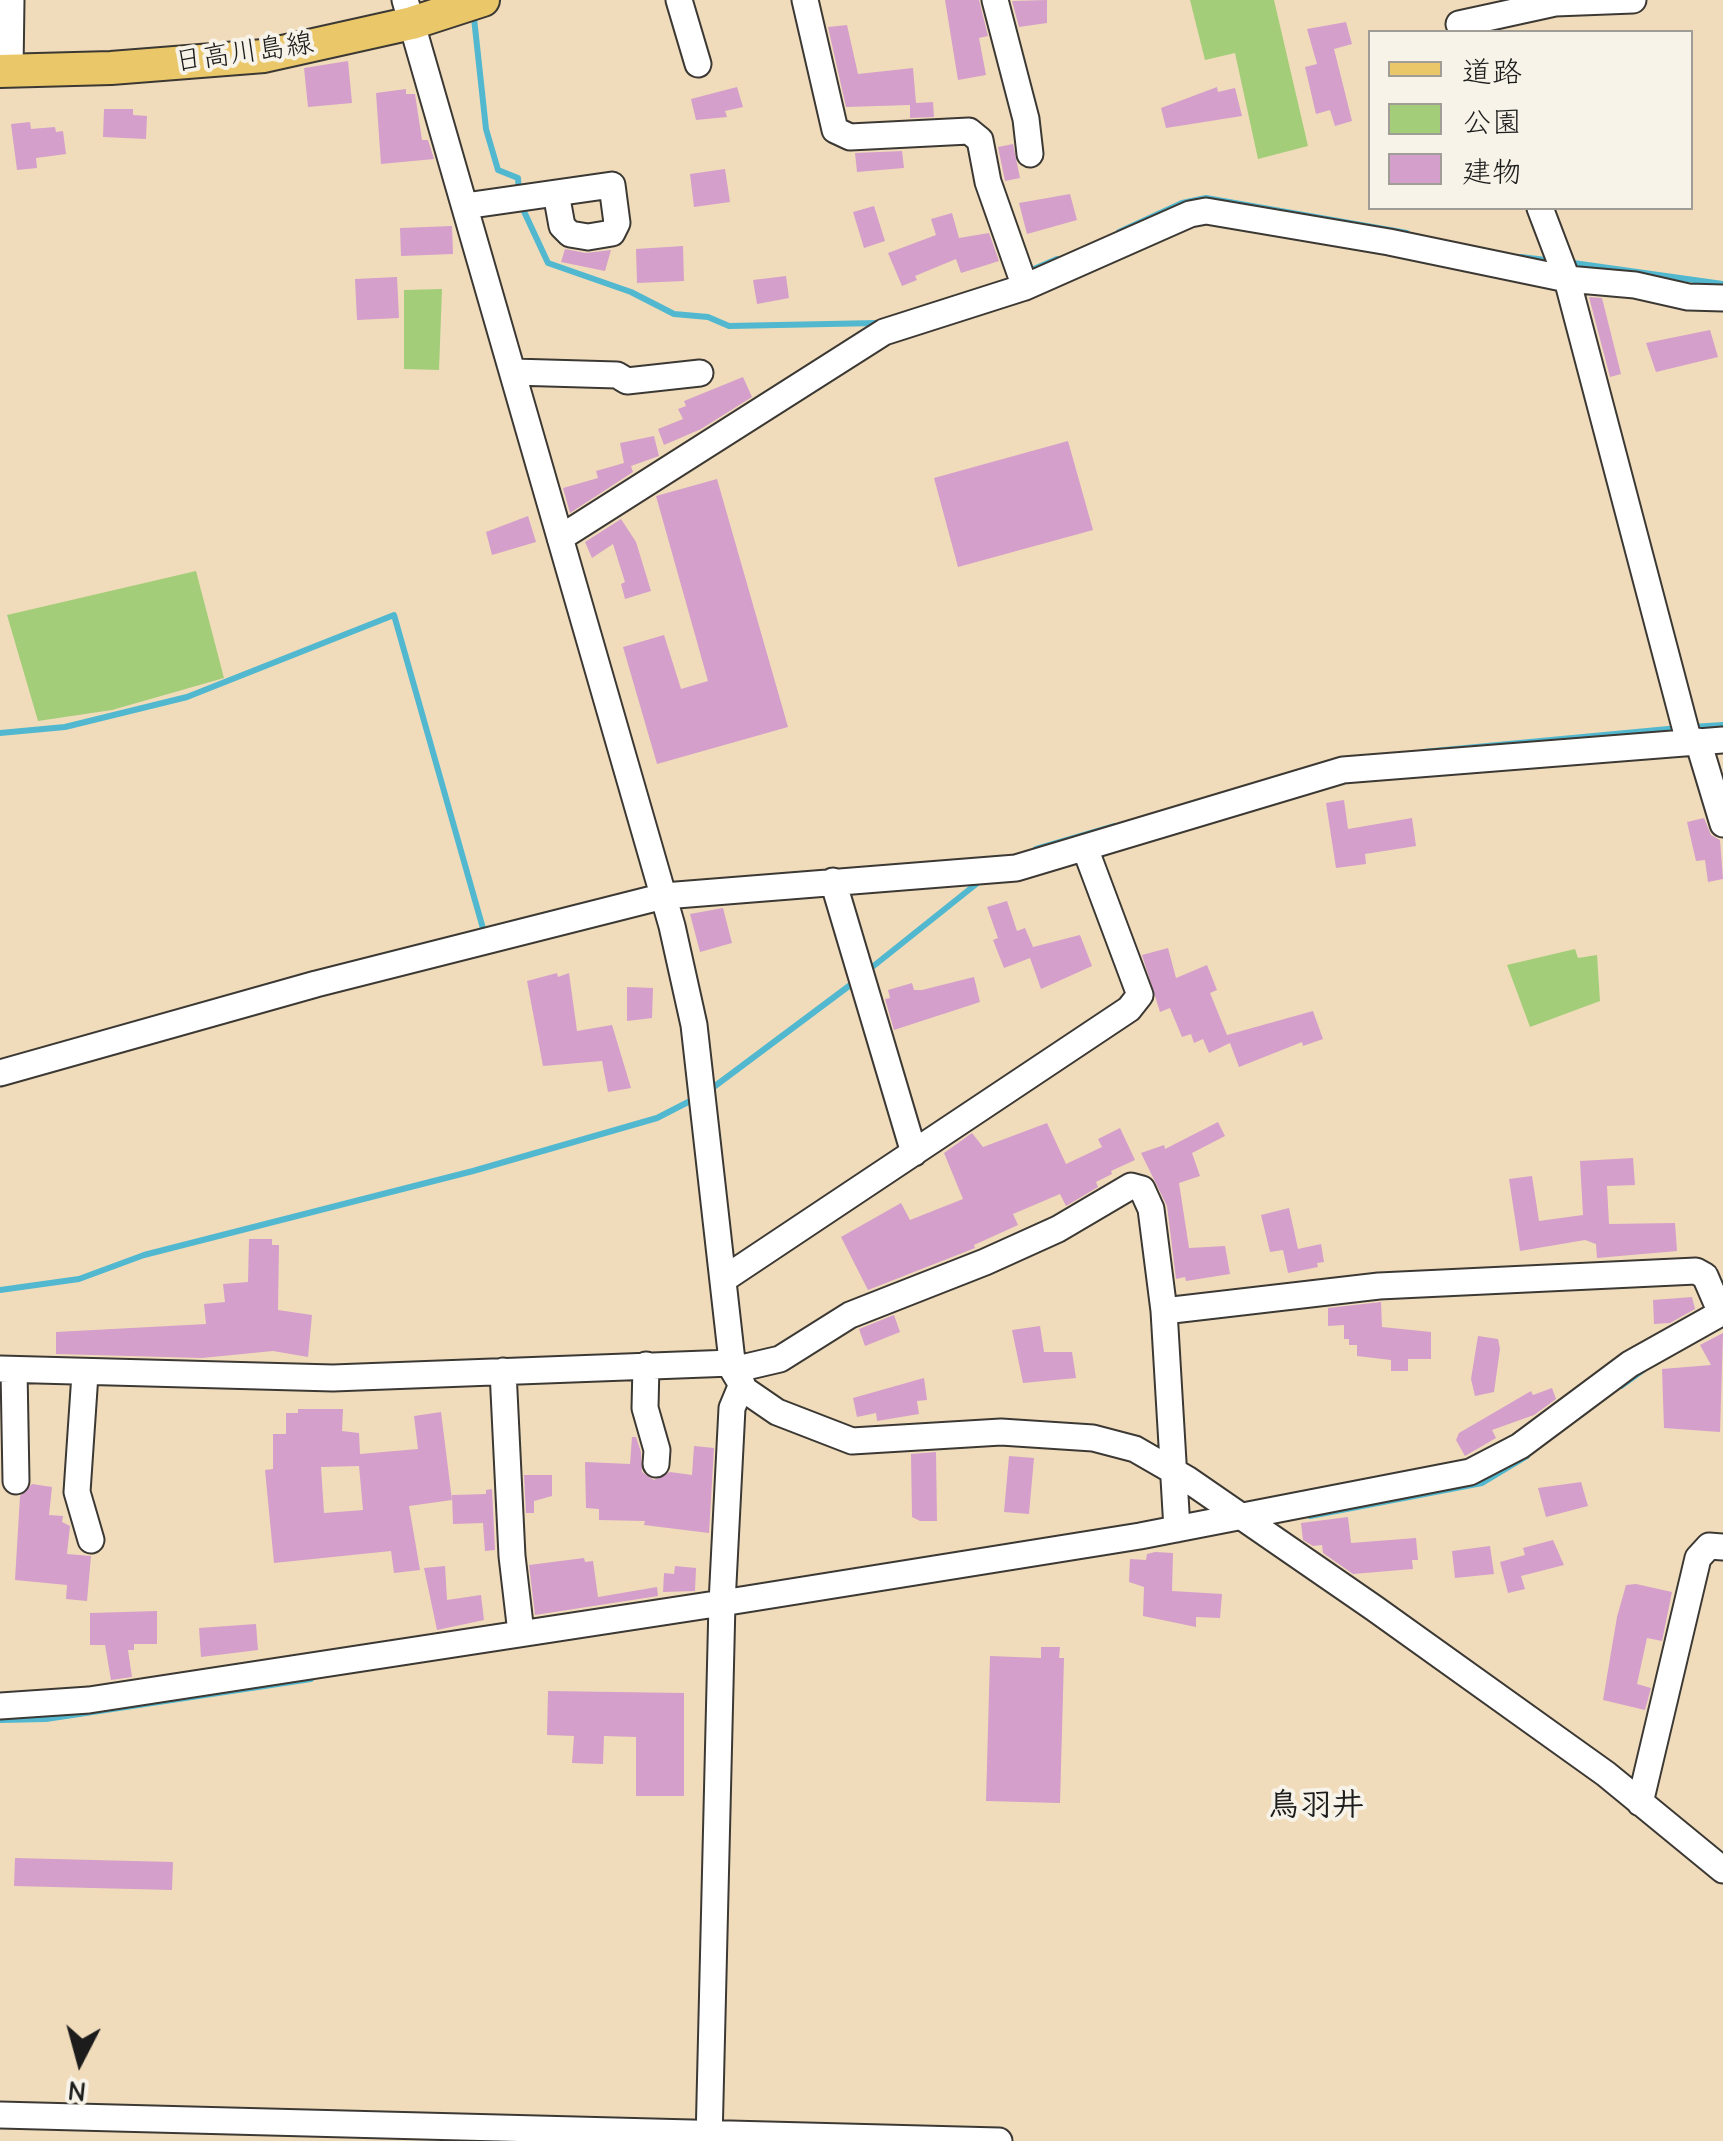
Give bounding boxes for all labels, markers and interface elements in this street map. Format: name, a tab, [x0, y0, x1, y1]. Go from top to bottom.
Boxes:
street label: 日高川島線	[172, 27, 316, 79]
legend	[1368, 30, 1693, 210]
text: 道路	[1462, 55, 1522, 90]
text: 公園	[1462, 105, 1522, 140]
text: 建物	[1462, 155, 1522, 190]
district label: 鳥羽井	[1268, 1787, 1364, 1825]
north arrow	[30, 2011, 130, 2111]
text: N	[66, 2074, 88, 2108]

